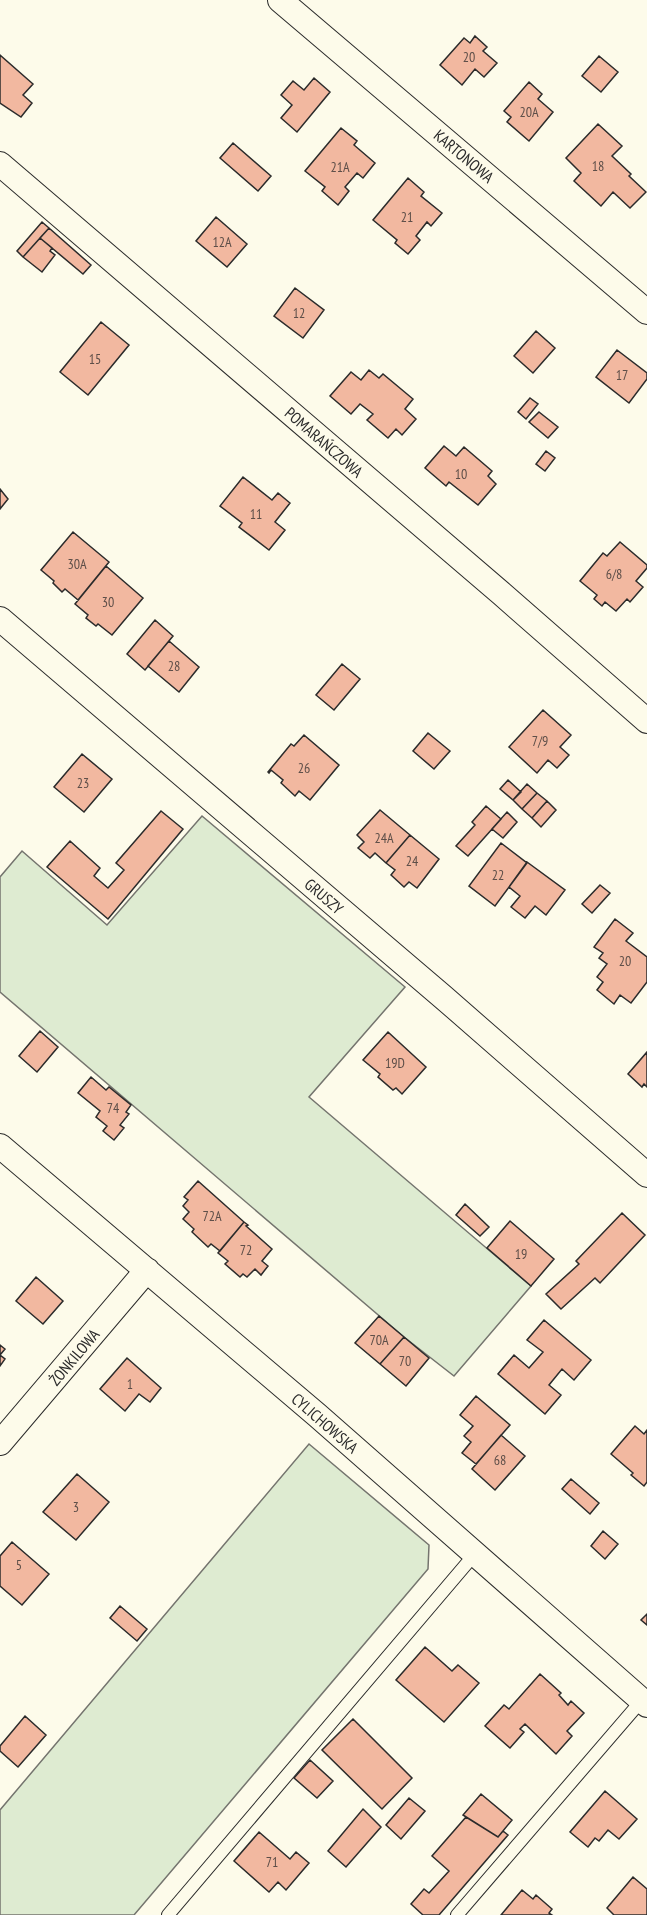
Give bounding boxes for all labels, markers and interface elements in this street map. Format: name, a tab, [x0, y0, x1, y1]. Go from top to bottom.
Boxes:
house number: 20	[463, 48, 475, 66]
house number: 20A	[519, 103, 539, 121]
street label: KARTONOWA	[430, 125, 498, 187]
house number: 18	[592, 157, 604, 175]
house number: 21A	[330, 158, 350, 176]
house number: 21	[401, 208, 413, 226]
house number: 12A	[212, 233, 232, 251]
house number: 12	[293, 304, 305, 322]
house number: 15	[89, 350, 101, 368]
house number: 17	[616, 366, 628, 384]
street label: POMARAŃCZOWA	[281, 403, 368, 482]
house number: 10	[455, 465, 467, 483]
house number: 11	[250, 505, 262, 523]
house number: 30A	[67, 555, 87, 573]
house number: 6/8	[606, 565, 622, 583]
house number: 30	[102, 593, 114, 611]
house number: 28	[168, 657, 180, 675]
house number: 7/9	[532, 732, 548, 750]
house number: 26	[298, 759, 310, 777]
house number: 23	[77, 774, 89, 792]
house number: 24A	[374, 829, 394, 847]
house number: 24	[406, 852, 419, 870]
house number: 22	[492, 866, 504, 884]
street label: GRUSZY	[301, 874, 348, 919]
house number: 20	[619, 952, 631, 970]
house number: 19D	[385, 1054, 405, 1072]
house number: 74	[107, 1099, 120, 1117]
house number: 72A	[202, 1207, 222, 1225]
house number: 72	[240, 1241, 252, 1259]
house number: 19	[515, 1245, 527, 1263]
street label: ŻONKILOWA	[45, 1324, 104, 1389]
house number: 70A	[369, 1331, 389, 1349]
house number: 70	[399, 1352, 411, 1370]
house number: 1	[127, 1375, 133, 1393]
street label: CYLICHOWSKA	[288, 1389, 363, 1458]
house number: 68	[494, 1451, 506, 1469]
house number: 3	[73, 1498, 79, 1516]
house number: 5	[16, 1556, 22, 1574]
house number: 71	[266, 1853, 278, 1871]

